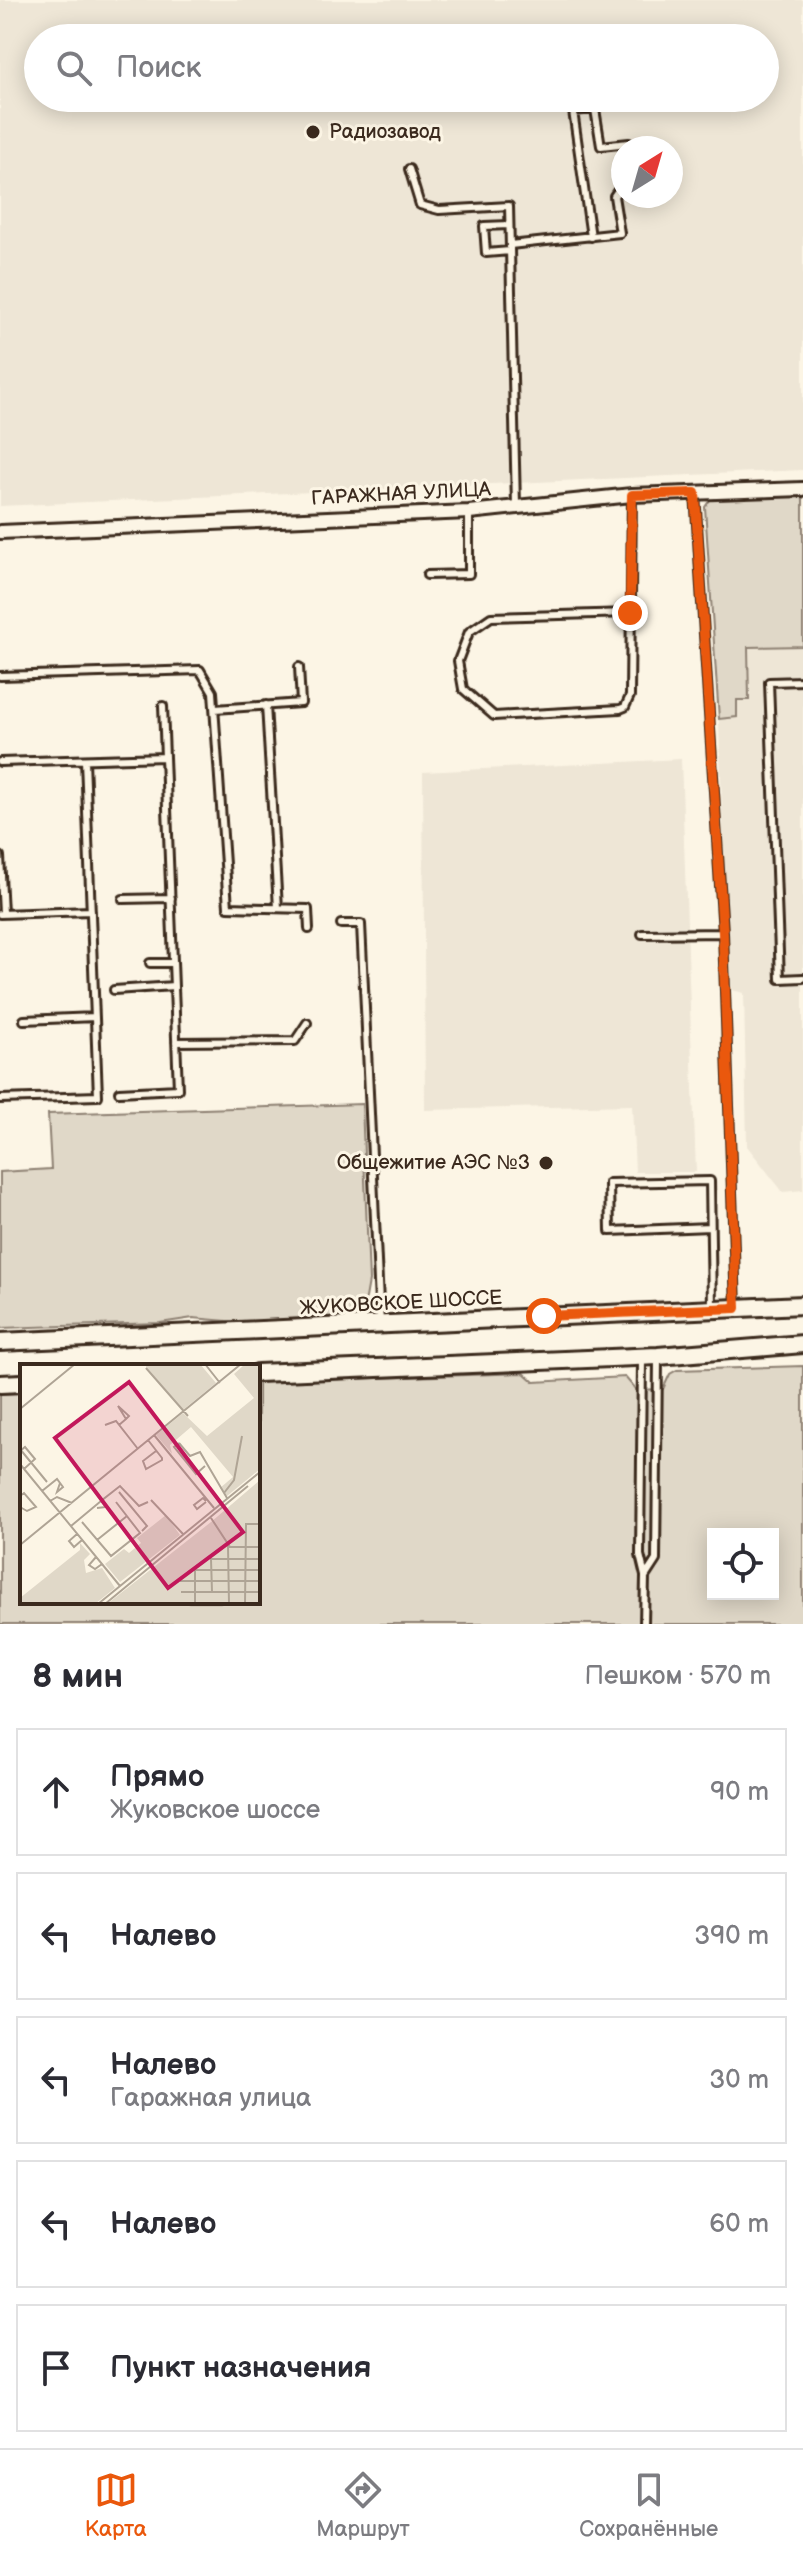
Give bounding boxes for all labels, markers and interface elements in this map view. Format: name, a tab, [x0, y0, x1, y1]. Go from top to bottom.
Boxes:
search box	[24, 24, 779, 112]
icon: search	[52, 46, 96, 90]
text: Поиск	[116, 50, 202, 86]
place label: Радиозавод	[329, 120, 441, 144]
marker: Радиозавод	[304, 123, 322, 141]
north arrow	[611, 136, 683, 208]
street label: ГАРАЖНАЯ УЛИЦА	[311, 477, 492, 511]
route end	[612, 595, 648, 631]
place label: Общежитие АЭС №3	[337, 1151, 530, 1175]
marker: Общежитие АЭС №3	[537, 1154, 555, 1172]
street label: ЖУКОВСКОЕ ШОССЕ	[299, 1286, 503, 1320]
route start	[526, 1298, 562, 1334]
inset map	[20, 1364, 260, 1604]
map controls	[707, 1528, 779, 1600]
button: locate	[707, 1528, 779, 1600]
text: 8 мин	[32, 1656, 123, 1697]
text: Пешком · 570 m	[584, 1661, 771, 1692]
text: Прямо	[110, 1759, 204, 1795]
icon: ahead	[34, 1770, 78, 1814]
text: 90 m	[710, 1777, 769, 1808]
text: Жуковское шоссе	[110, 1795, 320, 1826]
icon: left	[34, 1914, 78, 1958]
text: Налево	[110, 1918, 216, 1954]
text: 390 m	[694, 1921, 769, 1952]
text: Налево	[110, 2047, 216, 2083]
icon: left	[34, 2058, 78, 2102]
text: 30 m	[709, 2065, 769, 2096]
text: Гаражная улица	[110, 2083, 311, 2114]
icon: left	[34, 2202, 78, 2246]
text: Налево	[110, 2206, 216, 2242]
text: 60 m	[709, 2209, 769, 2240]
icon: arrive	[34, 2346, 78, 2390]
text: Пункт назначения	[110, 2350, 371, 2386]
tab: Карта	[85, 2468, 147, 2543]
tab: Маршрут	[316, 2468, 410, 2543]
tab: Сохранённые	[579, 2468, 718, 2543]

